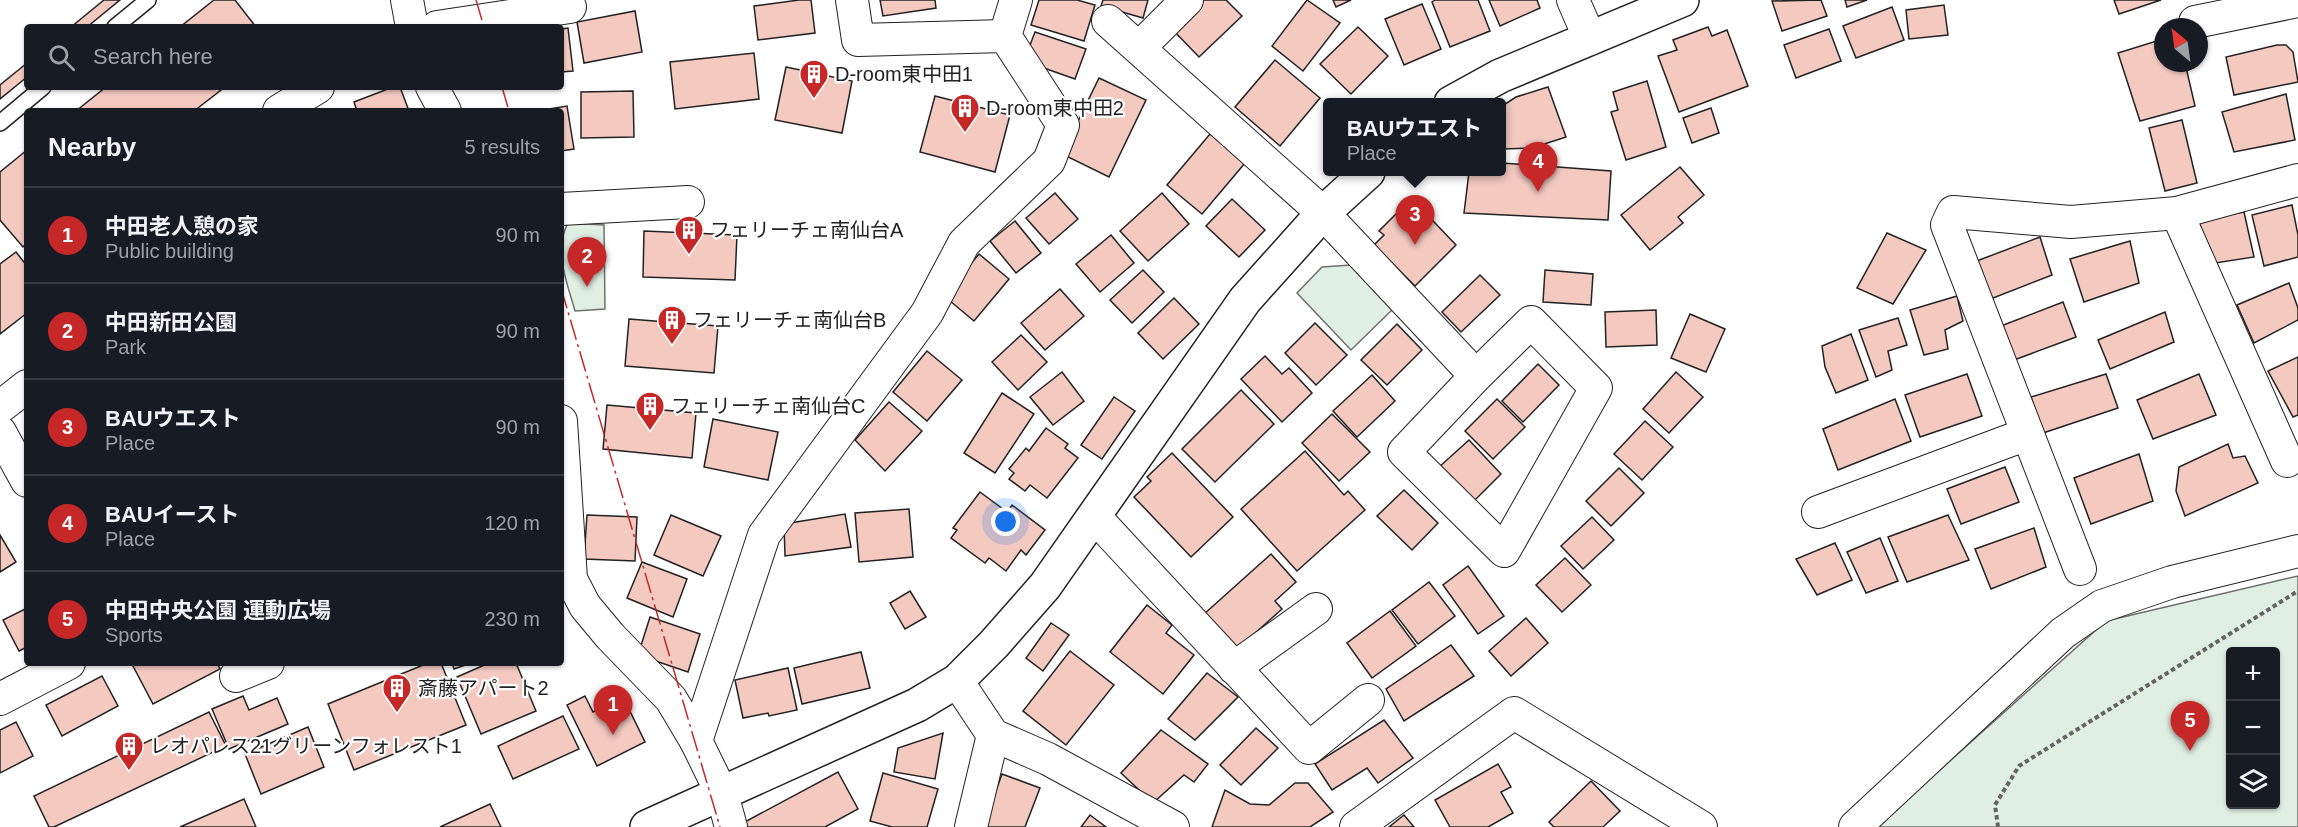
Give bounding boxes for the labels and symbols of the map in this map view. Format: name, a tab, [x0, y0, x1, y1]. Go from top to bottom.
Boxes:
north arrow	[2154, 18, 2208, 72]
building icon: D-room東中田1	[798, 58, 830, 100]
place label: D-room東中田1	[835, 63, 973, 85]
building icon: D-room東中田2	[949, 92, 981, 134]
place label: D-room東中田2	[986, 97, 1124, 119]
pin: 4	[1518, 142, 1558, 192]
pin: 3	[1396, 196, 1434, 245]
building icon: フェリーチェ南仙台A	[673, 214, 705, 256]
place label: フェリーチェ南仙台A	[710, 219, 904, 241]
pin: 2	[568, 238, 606, 287]
building icon: フェリーチェ南仙台B	[656, 304, 688, 346]
place label: フェリーチェ南仙台B	[693, 309, 886, 331]
building icon: フェリーチェ南仙台C	[634, 390, 666, 432]
place label: フェリーチェ南仙台C	[671, 395, 865, 417]
your location	[991, 507, 1020, 536]
building icon: 斎藤アパート2	[381, 672, 413, 714]
place label: 斎藤アパート2	[418, 677, 549, 699]
pin: 1	[594, 686, 632, 735]
pin: 5	[2170, 702, 2210, 751]
building icon: レオパレス21グリーンフォレスト1	[113, 730, 145, 772]
place label: レオパレス21グリーンフォレスト1	[150, 735, 462, 757]

